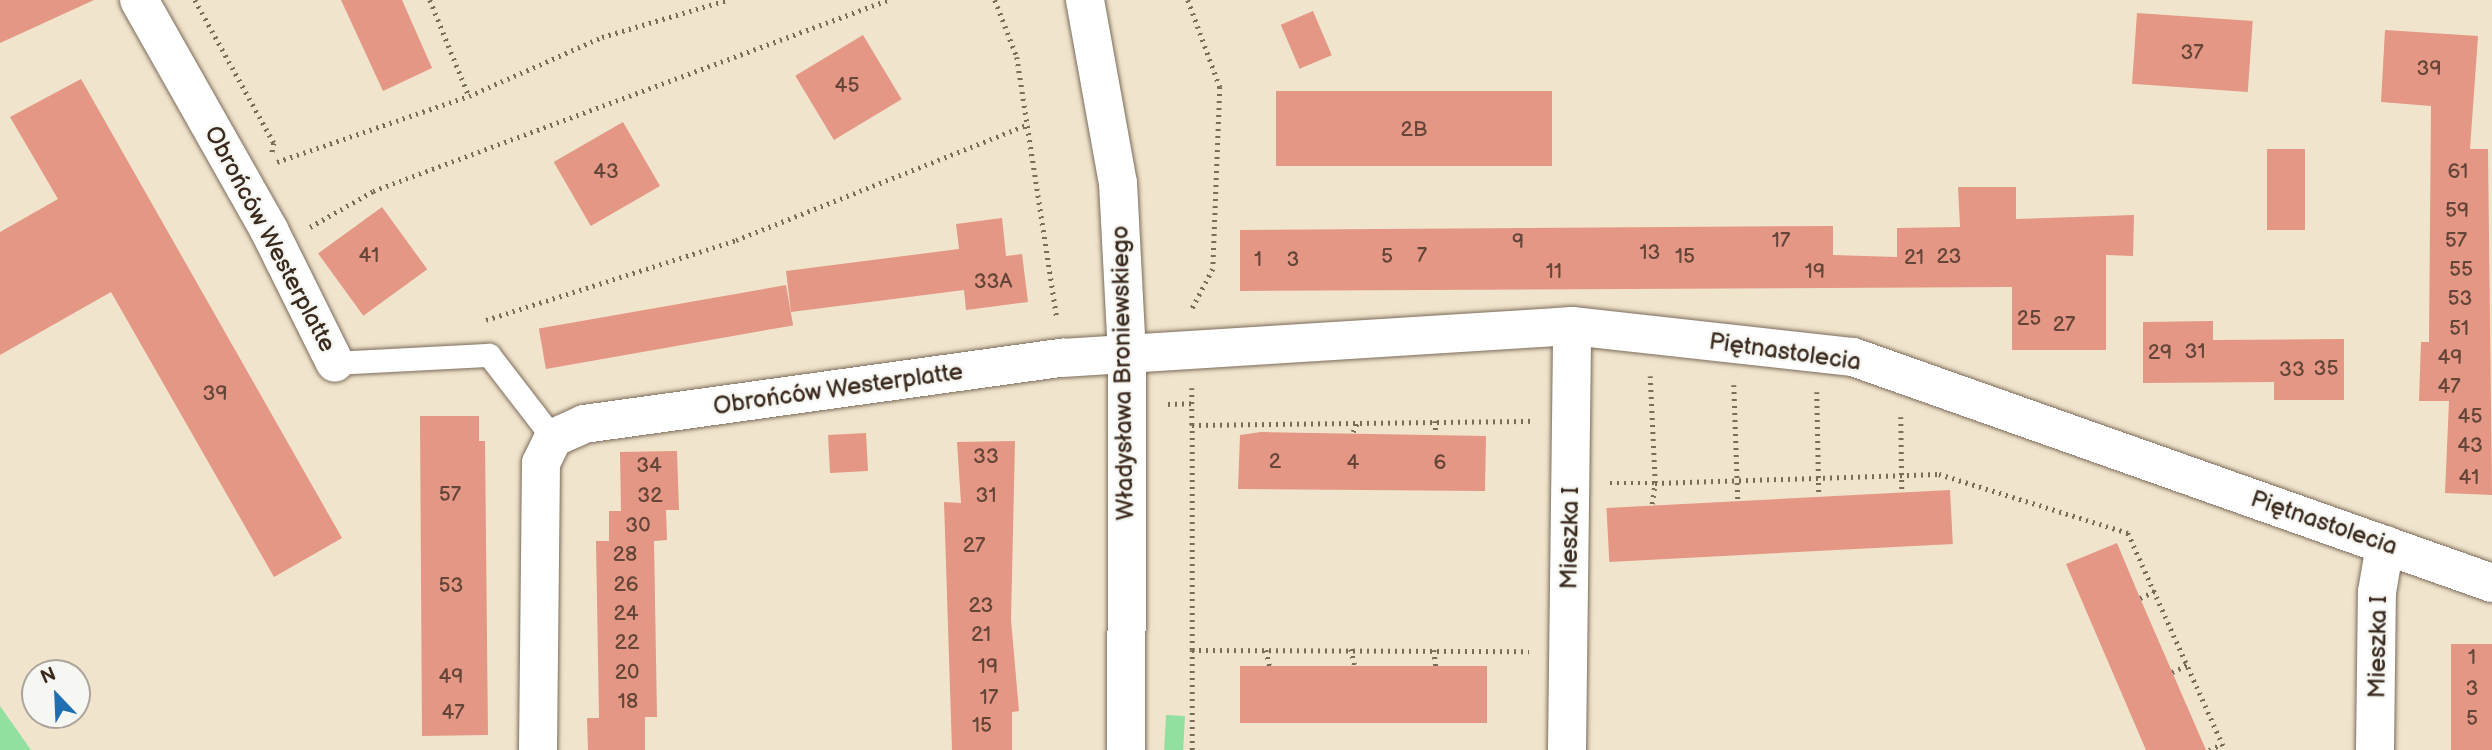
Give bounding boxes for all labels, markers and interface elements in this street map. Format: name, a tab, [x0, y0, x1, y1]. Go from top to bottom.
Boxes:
house number: 37	[2180, 40, 2204, 66]
house number: 39	[2416, 56, 2442, 82]
house number: 45	[835, 73, 859, 99]
house number: 2B	[1401, 117, 1427, 143]
street label: Obrońców Westerplatte	[198, 121, 342, 357]
house number: 43	[593, 159, 619, 185]
house number: 61	[2448, 159, 2468, 185]
house number: 59	[2445, 198, 2469, 224]
street label: Władysława Broniewskiego	[1106, 225, 1140, 521]
house number: 17	[1772, 228, 1790, 254]
house number: 57	[2445, 228, 2467, 254]
house number: 9	[1512, 229, 1524, 255]
house number: 13	[1639, 240, 1661, 266]
house number: 41	[359, 243, 379, 269]
house number: 7	[1417, 243, 1427, 269]
house number: 5	[1381, 244, 1393, 270]
house number: 15	[1675, 244, 1695, 270]
house number: 23	[1937, 244, 1961, 270]
house number: 21	[1904, 245, 1924, 271]
house number: 1	[1254, 247, 1262, 273]
house number: 3	[1287, 247, 1299, 273]
house number: 55	[2449, 257, 2473, 283]
house number: 11	[1546, 259, 1562, 285]
house number: 19	[1805, 259, 1825, 285]
house number: 33A	[974, 269, 1012, 295]
house number: 53	[2448, 286, 2472, 312]
house number: 25	[2017, 306, 2041, 332]
house number: 27	[2053, 312, 2075, 338]
house number: 51	[2449, 316, 2469, 342]
street label: Piętnastolecia	[1707, 327, 1863, 377]
house number: 31	[2184, 339, 2206, 365]
house number: 29	[2148, 340, 2172, 366]
house number: 49	[2438, 345, 2462, 371]
house number: 35	[2314, 356, 2338, 382]
street label: Obrońców Westerplatte	[711, 357, 965, 421]
house number: 33	[2279, 357, 2305, 383]
house number: 47	[2437, 374, 2461, 400]
house number: 39	[202, 381, 228, 407]
house number: 45	[2458, 404, 2482, 430]
house number: 43	[2457, 433, 2483, 459]
house number: 33	[973, 444, 999, 470]
house number: 2	[1269, 449, 1281, 475]
house number: 4	[1347, 450, 1359, 476]
house number: 6	[1434, 450, 1446, 476]
house number: 34	[636, 453, 662, 479]
house number: 41	[2459, 465, 2479, 491]
house number: 57	[439, 482, 461, 508]
house number: 32	[637, 483, 663, 509]
house number: 31	[975, 483, 997, 509]
street label: Piętnastolecia	[2247, 484, 2401, 562]
street label: Mieszka I	[1555, 486, 1585, 590]
house number: 30	[625, 513, 651, 539]
house number: 27	[963, 533, 985, 559]
house number: 28	[613, 542, 637, 568]
house number: 26	[613, 572, 639, 598]
house number: 53	[439, 573, 463, 599]
house number: 23	[969, 593, 993, 619]
street label: Mieszka I	[2363, 595, 2393, 699]
house number: 24	[614, 601, 638, 627]
house number: 21	[971, 622, 991, 648]
house number: 22	[615, 630, 639, 656]
house number: 1	[2468, 645, 2476, 671]
house number: 19	[978, 654, 998, 680]
north arrow	[21, 659, 91, 729]
house number: 20	[615, 660, 639, 686]
text: N	[37, 663, 59, 689]
house number: 49	[439, 664, 463, 690]
house number: 3	[2466, 676, 2478, 702]
house number: 17	[980, 685, 998, 711]
house number: 18	[618, 689, 638, 715]
house number: 47	[441, 700, 465, 726]
house number: 5	[2466, 706, 2478, 732]
house number: 15	[972, 713, 992, 739]

